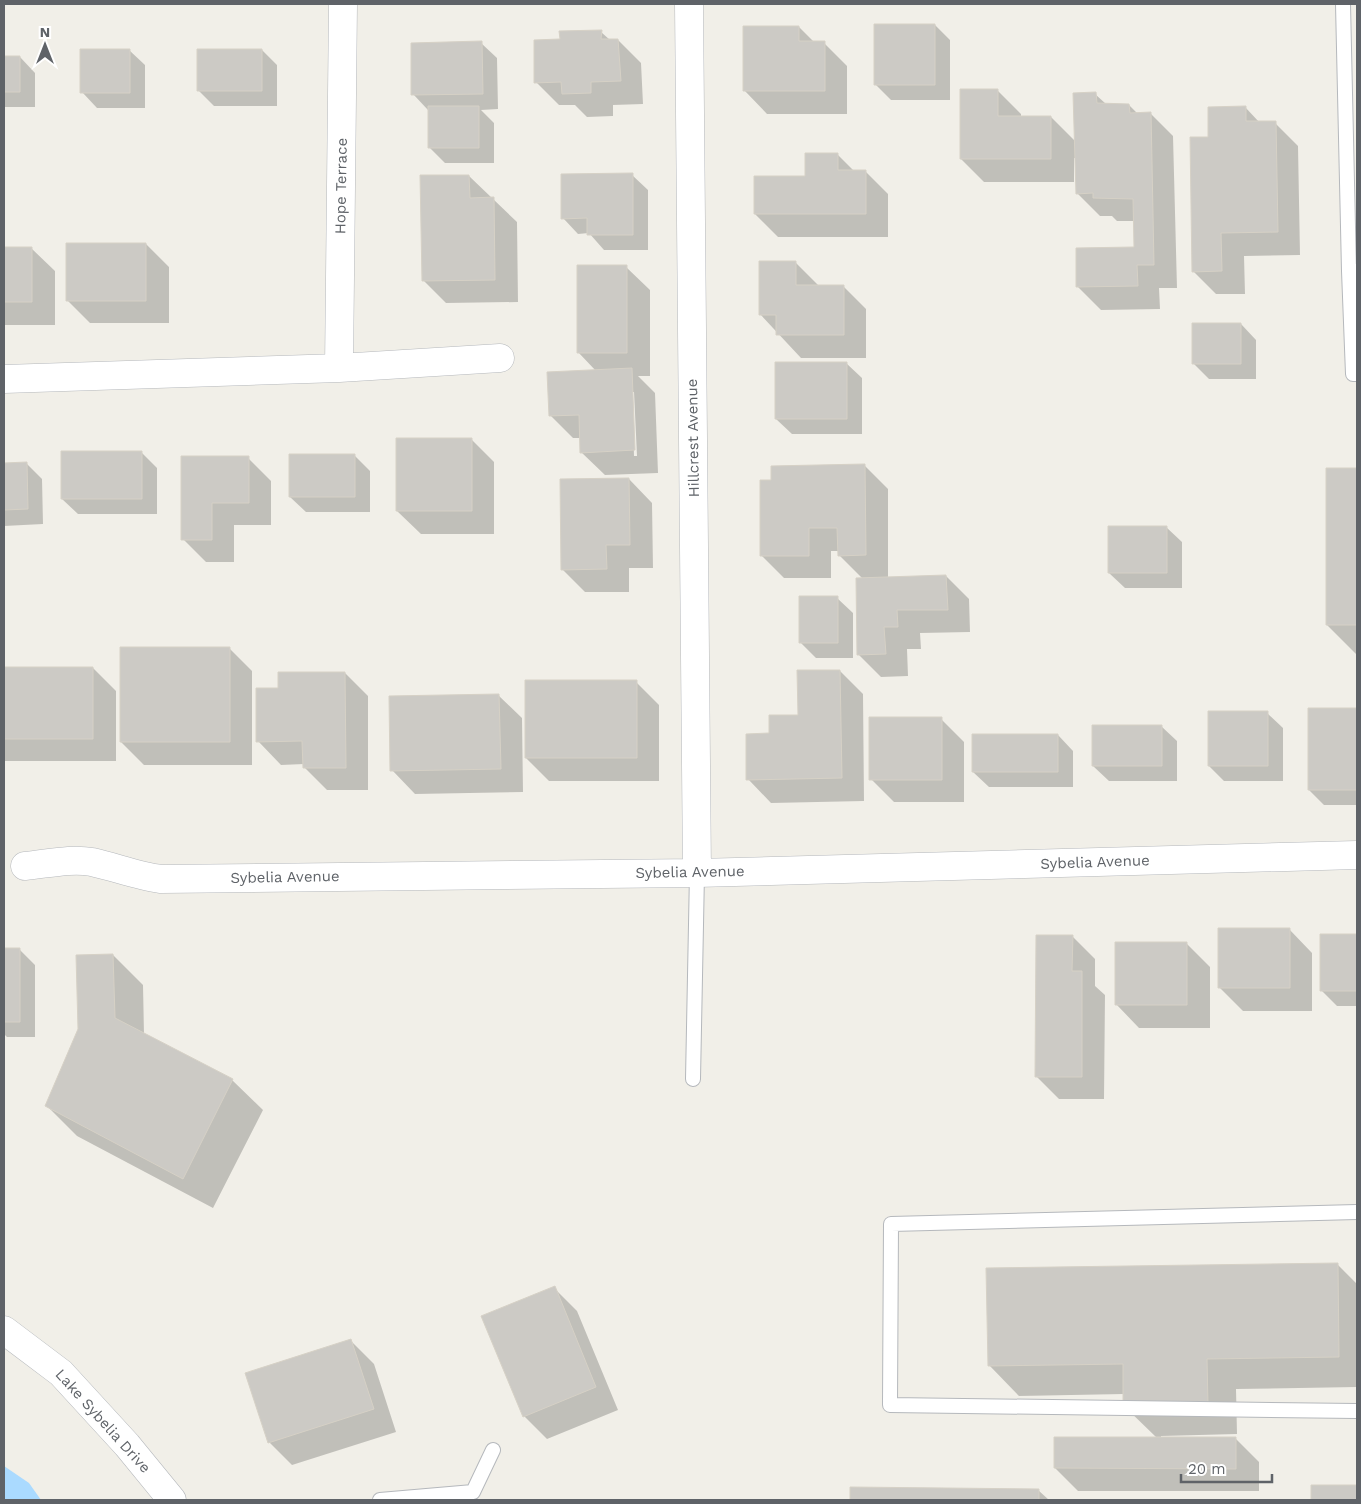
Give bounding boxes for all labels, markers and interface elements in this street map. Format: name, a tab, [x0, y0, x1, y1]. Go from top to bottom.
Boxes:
north arrow	[20, 20, 70, 70]
text: N	[40, 24, 50, 40]
street label: Hope Terrace	[331, 138, 351, 234]
street label: Hillcrest Avenue	[683, 378, 703, 498]
street label: Sybelia Avenue	[1040, 851, 1150, 873]
street label: Sybelia Avenue	[635, 862, 745, 882]
street label: Sybelia Avenue	[230, 867, 340, 887]
street label: Lake Sybelia Drive	[52, 1365, 154, 1477]
scale bar	[1181, 1452, 1272, 1484]
text: 20 m	[1188, 1460, 1226, 1478]

